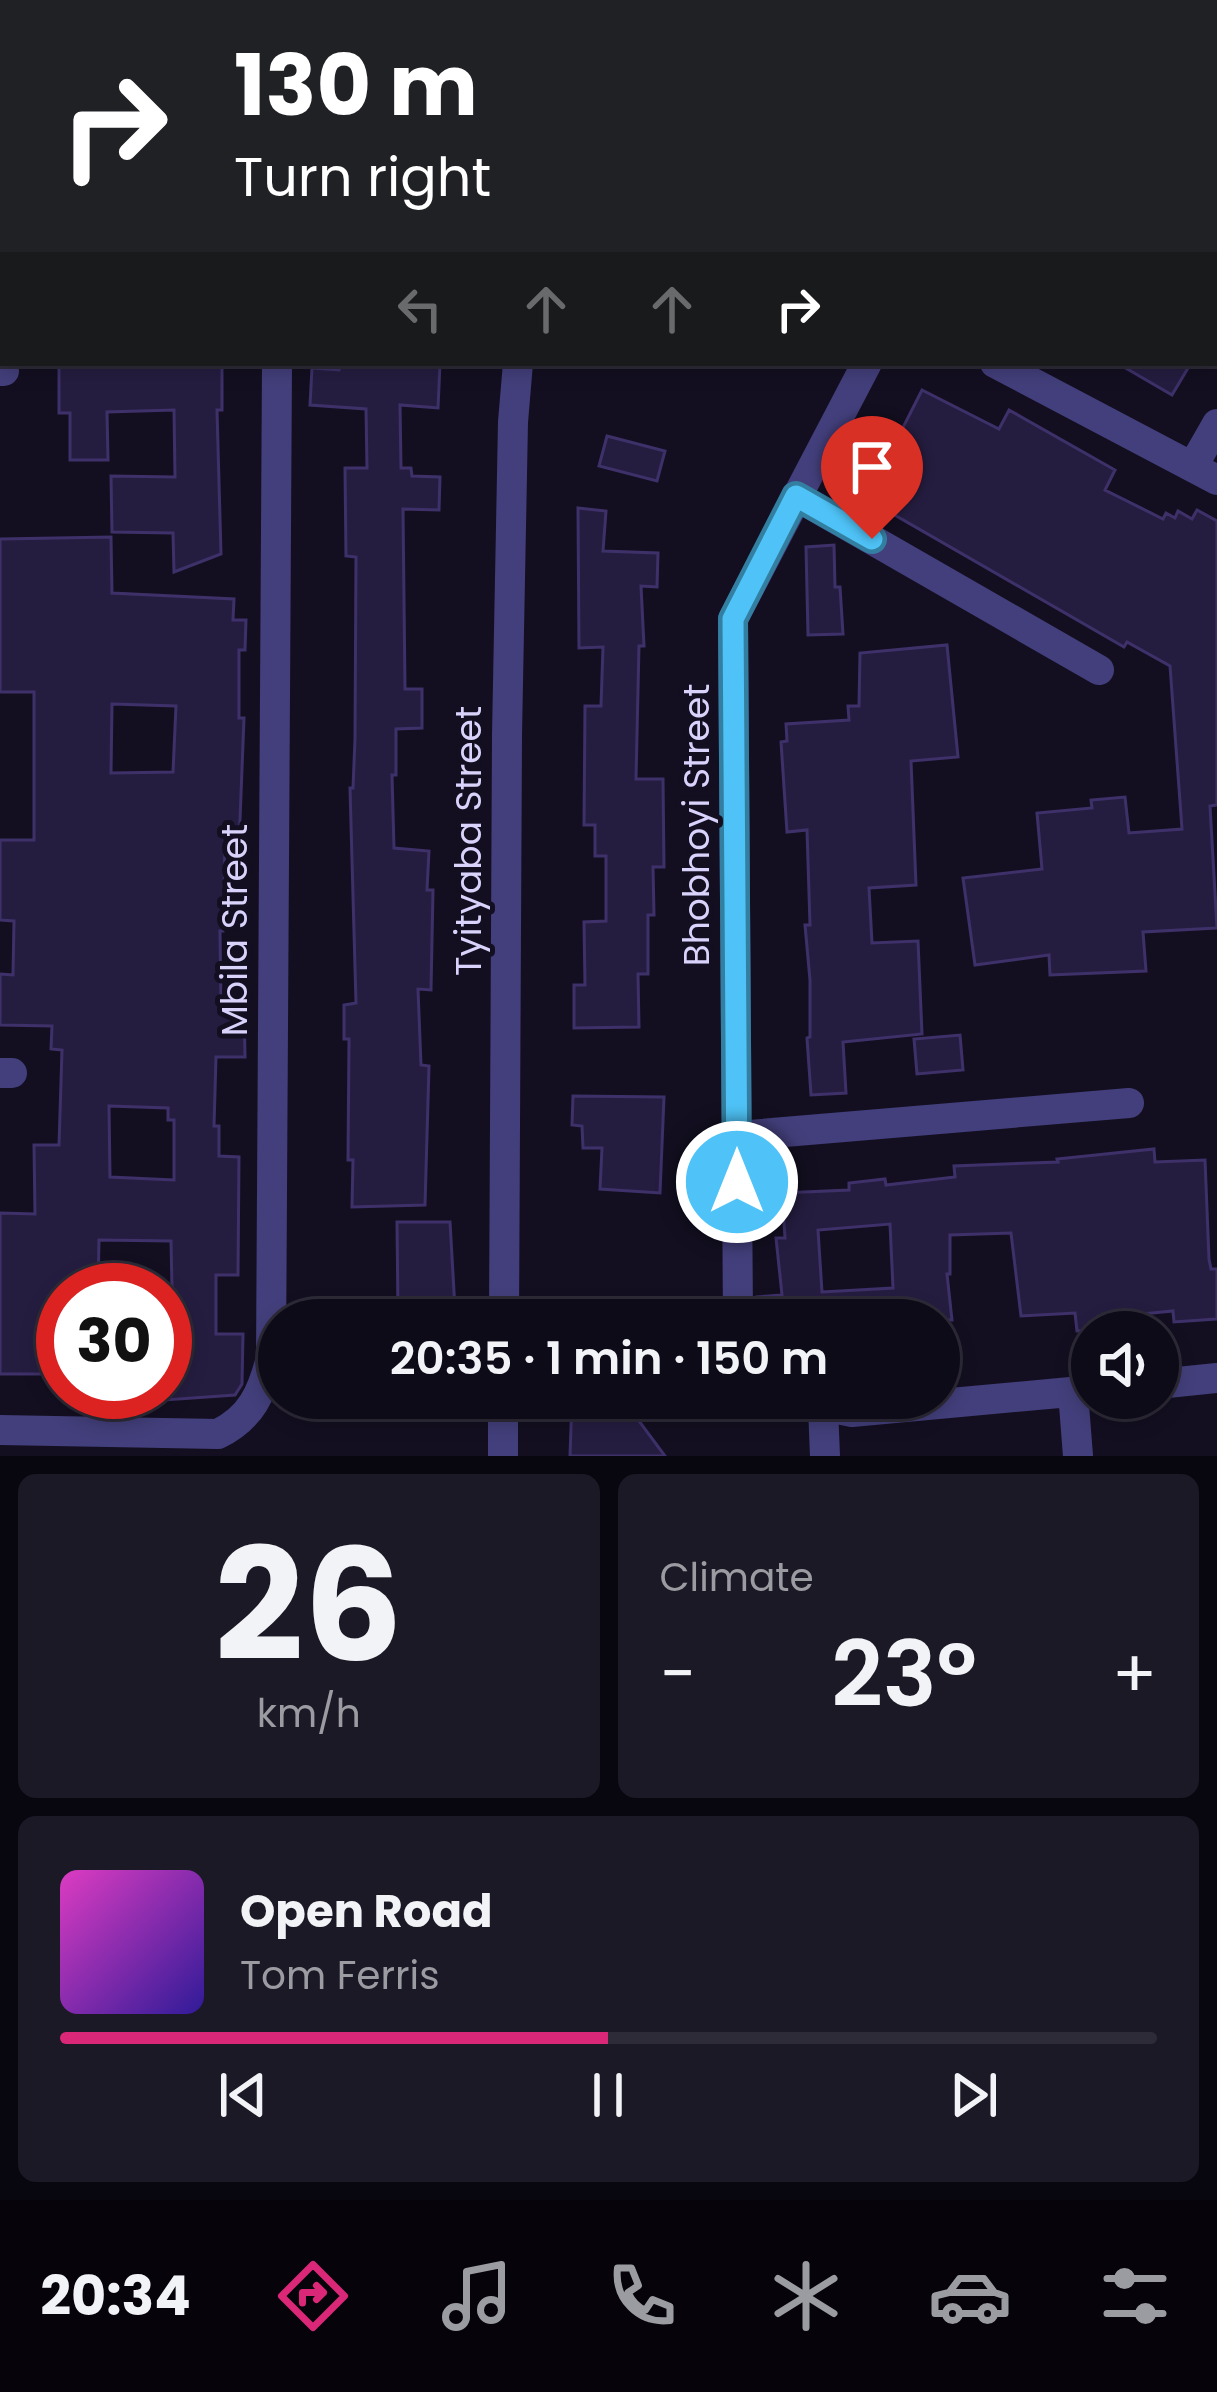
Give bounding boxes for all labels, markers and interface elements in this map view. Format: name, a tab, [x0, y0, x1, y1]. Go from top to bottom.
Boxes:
text: 130 m	[234, 27, 478, 144]
icon: right	[36, 48, 192, 204]
text: Turn right	[234, 139, 491, 215]
icon: left	[387, 276, 453, 342]
icon: ahead	[513, 276, 579, 342]
icon: ahead	[639, 276, 705, 342]
icon: right	[765, 276, 831, 342]
pin	[821, 416, 923, 539]
icon: arrive	[839, 434, 905, 500]
street label: Bhobhoyi Street	[671, 684, 722, 966]
street label: Tyityaba Street	[443, 706, 494, 976]
street label: Mbila Street	[209, 824, 260, 1036]
position arrow	[674, 1119, 800, 1245]
speed limit sign: 30	[36, 1263, 192, 1419]
map controls	[1071, 1311, 1179, 1419]
button: sound	[1071, 1311, 1179, 1419]
text: 20:35 · 1 min · 150 m	[390, 1327, 828, 1390]
text: 26	[215, 1496, 403, 1715]
text: Climate	[660, 1550, 814, 1605]
text: 23°	[831, 1611, 977, 1738]
text: −	[660, 1628, 696, 1720]
text: +	[1112, 1628, 1157, 1720]
text: km/h	[257, 1686, 361, 1741]
text: Open Road	[240, 1880, 493, 1943]
text: Tom Ferris	[240, 1948, 440, 2003]
icon: previous	[210, 2062, 276, 2128]
icon: pause	[575, 2062, 641, 2128]
icon: next	[941, 2062, 1007, 2128]
icon: directions	[271, 2254, 355, 2338]
icon: music	[435, 2254, 519, 2338]
icon: phone	[600, 2254, 684, 2338]
icon: climate	[764, 2254, 848, 2338]
icon: car	[928, 2254, 1012, 2338]
icon: filters	[1093, 2254, 1177, 2338]
text: 20:34	[40, 2258, 191, 2334]

